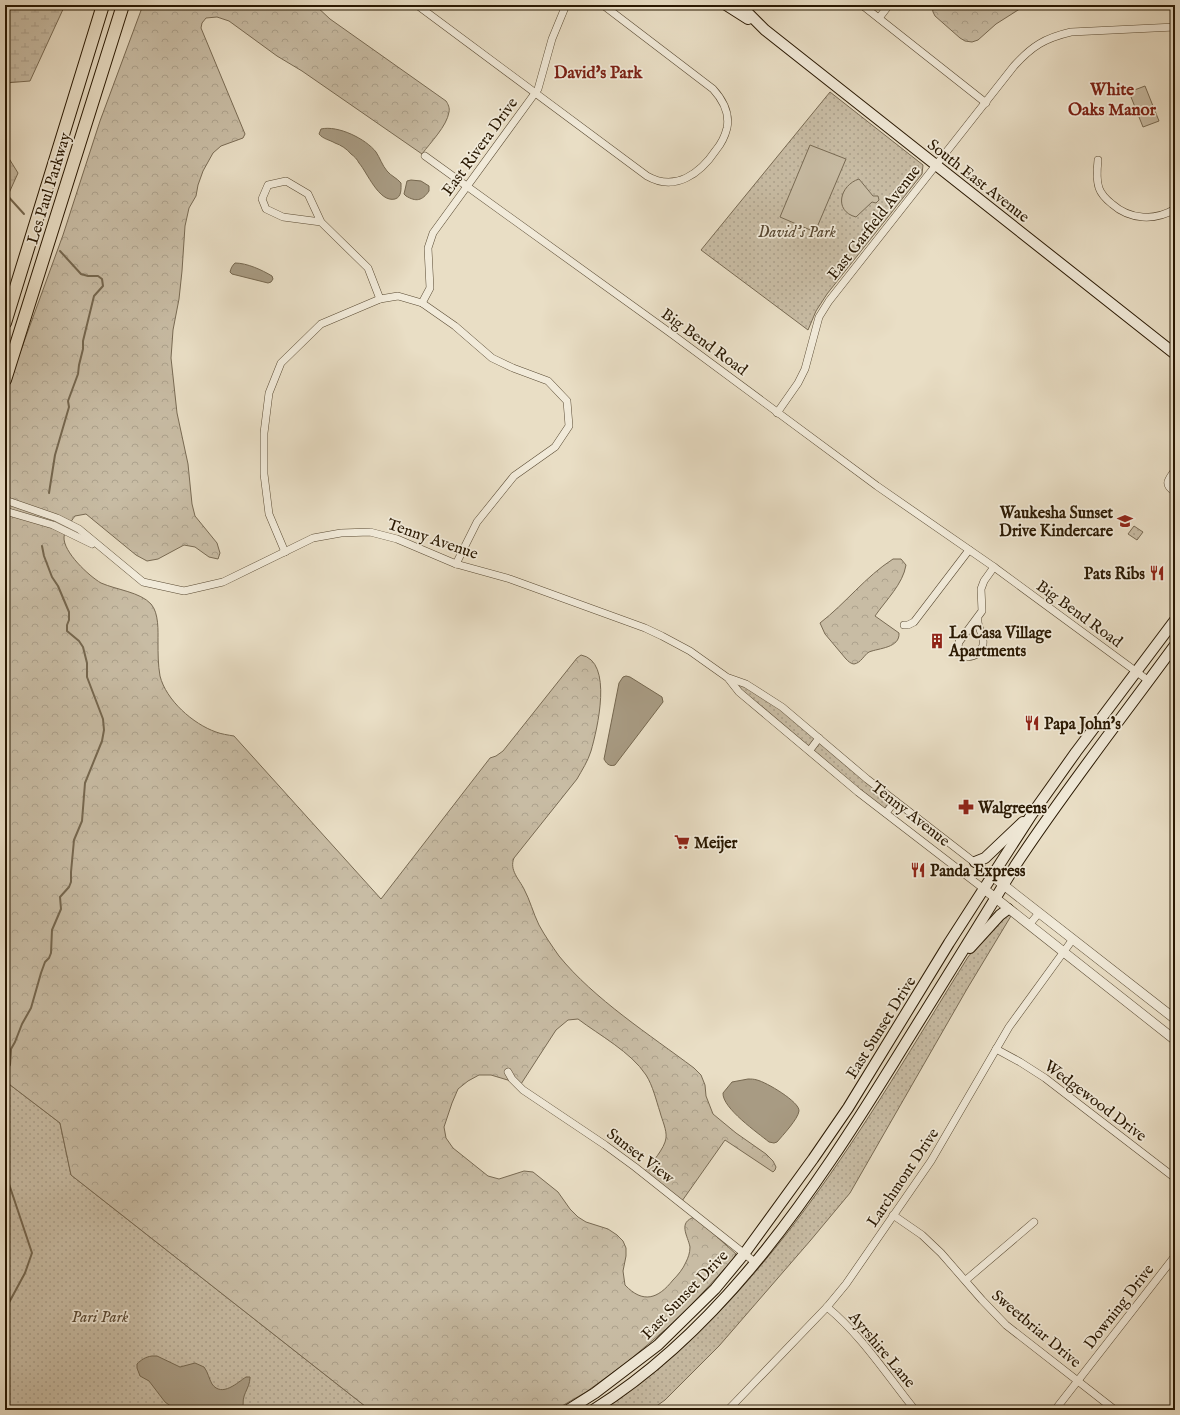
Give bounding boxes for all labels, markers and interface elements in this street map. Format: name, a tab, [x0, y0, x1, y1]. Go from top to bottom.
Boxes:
district label: David's Park	[554, 63, 643, 84]
district label: White Oaks Manor	[1068, 80, 1157, 121]
street label: East Rivera Drive	[438, 94, 523, 200]
street label: Les Paul Parkway	[23, 130, 76, 247]
street label: South East Avenue	[923, 136, 1033, 228]
street label: East Garfield Avenue	[824, 162, 926, 285]
park label: David's Park	[758, 223, 837, 243]
street label: Big Bend Road	[657, 305, 751, 381]
place label: Waukesha Sunset Drive Kindercare	[999, 504, 1114, 542]
school or university icon: Waukesha Sunset Drive Kindercare	[1116, 512, 1134, 530]
street label: Tenny Avenue	[384, 515, 480, 565]
restaurant icon: Pats Ribs	[1148, 564, 1166, 582]
place label: Pats Ribs	[1084, 565, 1145, 585]
street label: Big Bend Road	[1032, 577, 1126, 653]
place label: La Casa Village Apartments	[948, 624, 1052, 662]
building icon: La Casa Village Apartments	[928, 632, 946, 650]
restaurant icon: Papa John's	[1023, 714, 1041, 732]
place label: Papa John's	[1044, 715, 1121, 735]
street label: Tenny Avenue	[866, 778, 953, 852]
pharmacy icon: Walgreens	[957, 798, 975, 816]
place label: Walgreens	[977, 799, 1047, 819]
supermarket icon: Meijer	[673, 833, 691, 851]
place label: Meijer	[694, 834, 738, 854]
restaurant icon: Panda Express	[909, 861, 927, 879]
place label: Panda Express	[930, 862, 1026, 882]
street label: East Sunset Drive	[842, 973, 921, 1083]
street label: Wedgewood Drive	[1040, 1057, 1150, 1147]
street label: Sunset View	[602, 1125, 678, 1189]
street label: Larchmont Drive	[863, 1125, 944, 1231]
street label: East Sunset Drive	[638, 1246, 733, 1344]
street label: Downing Drive	[1080, 1261, 1159, 1354]
street label: Sweetbriar Drive	[987, 1286, 1085, 1373]
street label: Ayrshire Lane	[843, 1307, 919, 1393]
park label: Pari Park	[72, 1308, 129, 1328]

